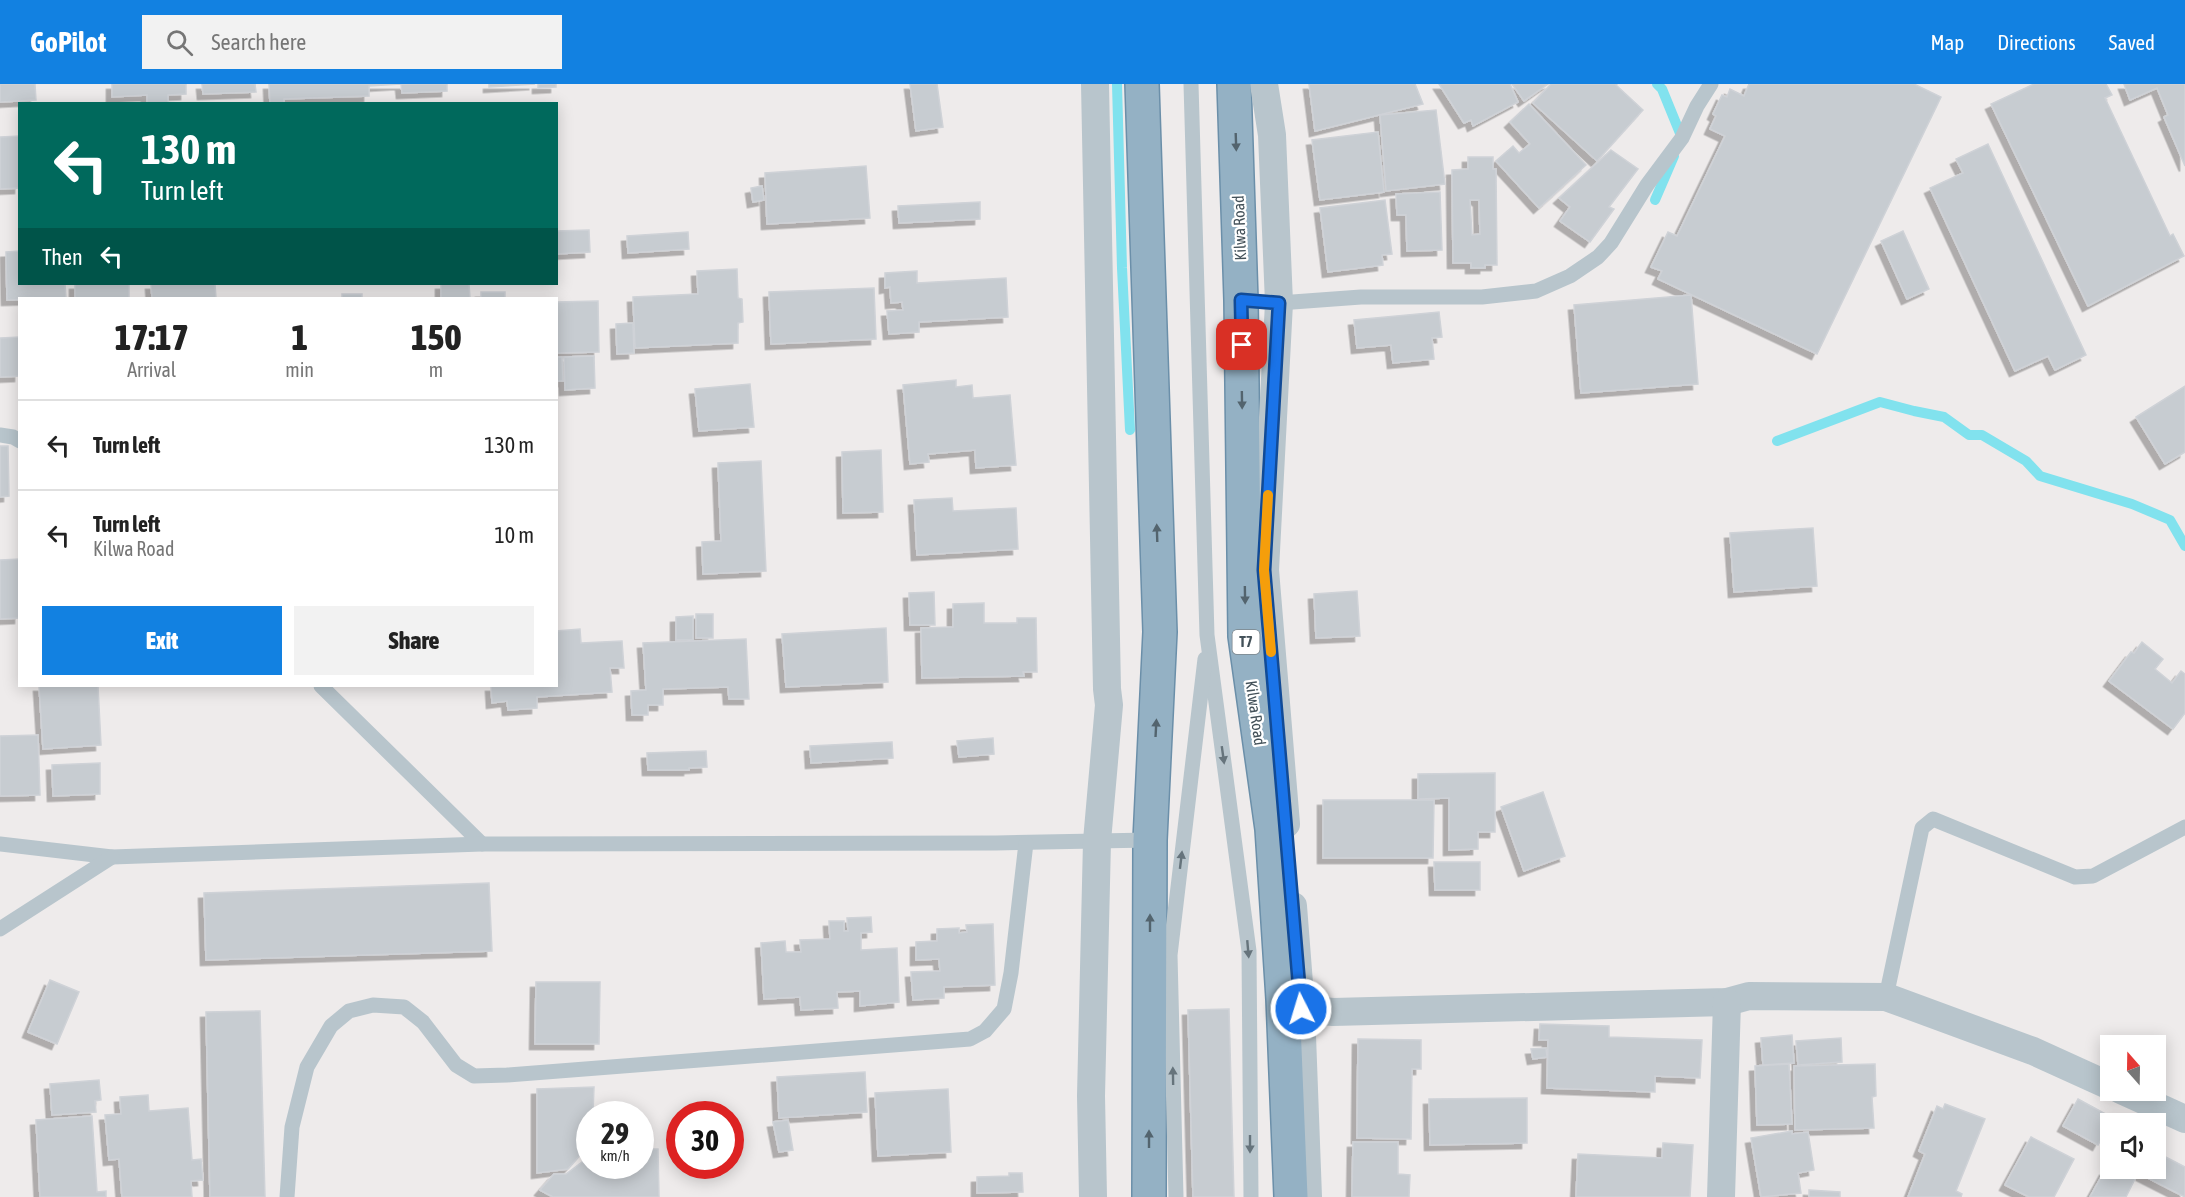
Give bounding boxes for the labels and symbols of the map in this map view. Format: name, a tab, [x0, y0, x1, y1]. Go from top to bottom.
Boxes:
one-way arrow	[1231, 133, 1241, 152]
street label: Kilwa Road	[1229, 195, 1249, 261]
pin	[1216, 319, 1267, 370]
one-way arrow	[1238, 391, 1247, 410]
one-way arrow	[1152, 523, 1162, 542]
one-way arrow	[1240, 586, 1250, 605]
road number: T7	[1232, 630, 1260, 654]
street label: Kilwa Road	[1243, 679, 1269, 747]
one-way arrow	[1151, 718, 1160, 737]
one-way arrow	[1219, 746, 1228, 765]
one-way arrow	[1177, 851, 1186, 870]
one-way arrow	[1145, 913, 1155, 932]
one-way arrow	[1244, 939, 1253, 958]
position arrow	[1269, 977, 1333, 1041]
north arrow	[2100, 1035, 2166, 1101]
one-way arrow	[1168, 1066, 1178, 1085]
speed limit sign: 30	[666, 1101, 744, 1179]
one-way arrow	[1144, 1129, 1154, 1148]
one-way arrow	[1246, 1134, 1255, 1153]

